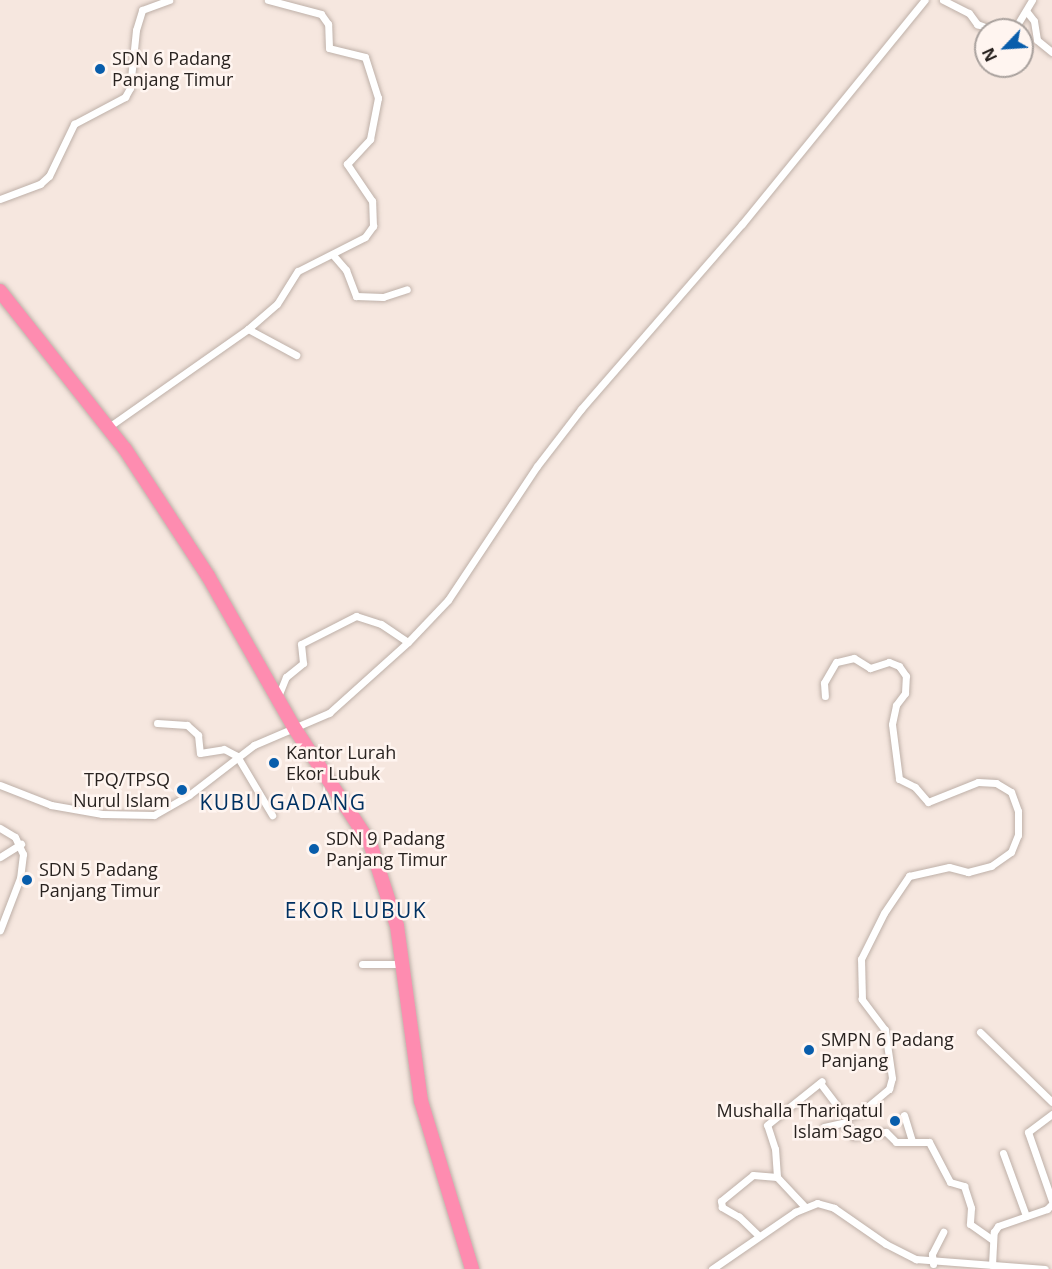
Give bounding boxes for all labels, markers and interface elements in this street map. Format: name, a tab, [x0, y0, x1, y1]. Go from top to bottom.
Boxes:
north arrow	[974, 18, 1034, 78]
text: N	[977, 44, 1002, 65]
place label: SDN 6 Padang Panjang Timur	[112, 48, 233, 90]
marker: SDN 6 Padang Panjang Timur	[93, 62, 107, 76]
place label: Kantor Lurah Ekor Lubuk	[286, 742, 396, 784]
marker: Kantor Lurah Ekor Lubuk	[267, 756, 281, 770]
place label: TPQ/TPSQ Nurul Islam	[73, 769, 170, 812]
marker: TPQ/TPSQ Nurul Islam	[175, 783, 189, 797]
district label: KUBU GADANG	[199, 789, 367, 815]
place label: SDN 9 Padang Panjang Timur	[326, 828, 447, 870]
marker: SDN 9 Padang Panjang Timur	[307, 842, 321, 856]
place label: SDN 5 Padang Panjang Timur	[39, 859, 160, 902]
marker: SDN 5 Padang Panjang Timur	[20, 873, 34, 887]
district label: EKOR LUBUK	[285, 897, 427, 923]
place label: SMPN 6 Padang Panjang	[821, 1029, 954, 1072]
marker: SMPN 6 Padang Panjang	[802, 1043, 816, 1057]
place label: Mushalla Thariqatul Islam Sago	[717, 1100, 883, 1142]
marker: Mushalla Thariqatul Islam Sago	[888, 1114, 902, 1128]

